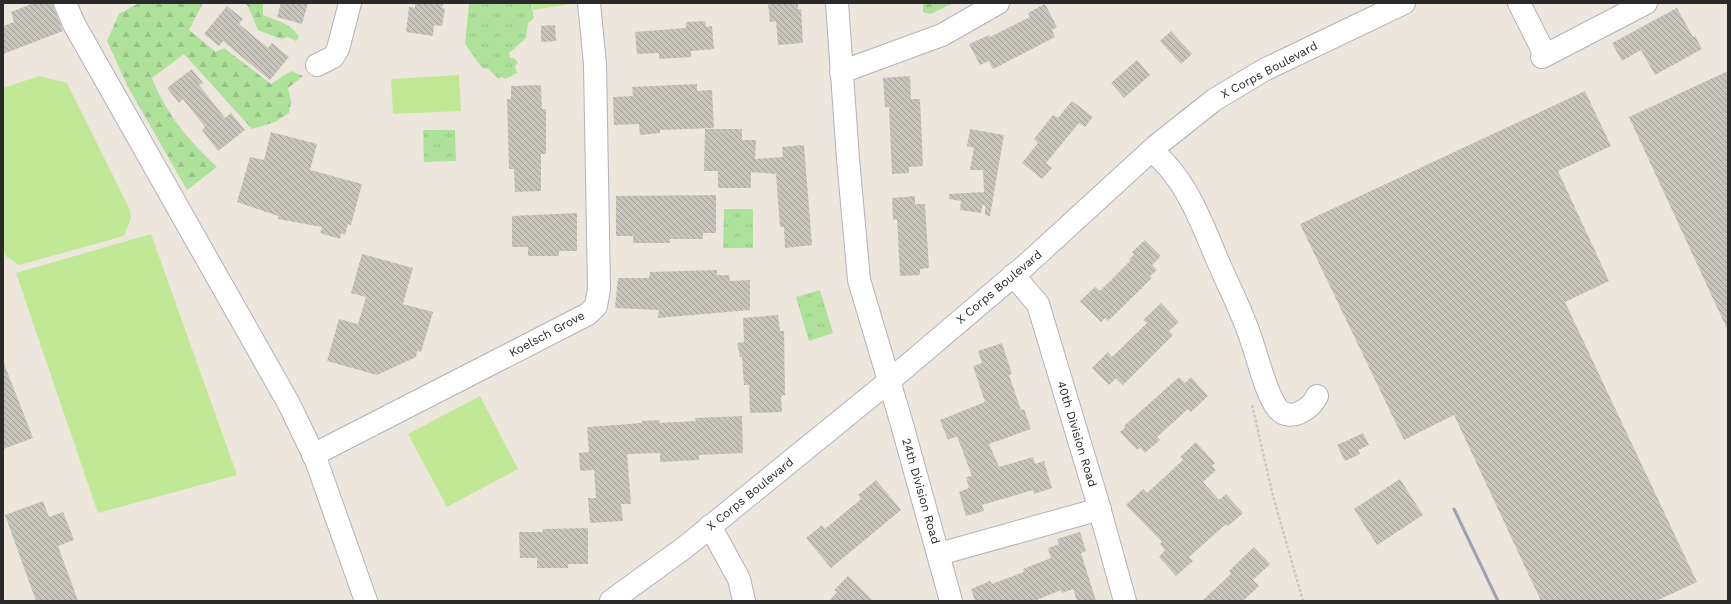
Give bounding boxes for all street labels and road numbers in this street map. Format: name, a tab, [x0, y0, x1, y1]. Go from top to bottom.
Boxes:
street label: X Corps Boulevard	[1218, 39, 1320, 101]
street label: X Corps Boulevard	[953, 247, 1045, 327]
street label: Koelsch Grove	[507, 308, 587, 360]
street label: 40th Division Road	[1054, 379, 1100, 489]
street label: 24th Division Road	[899, 437, 943, 545]
street label: X Corps Boulevard	[704, 455, 796, 533]

